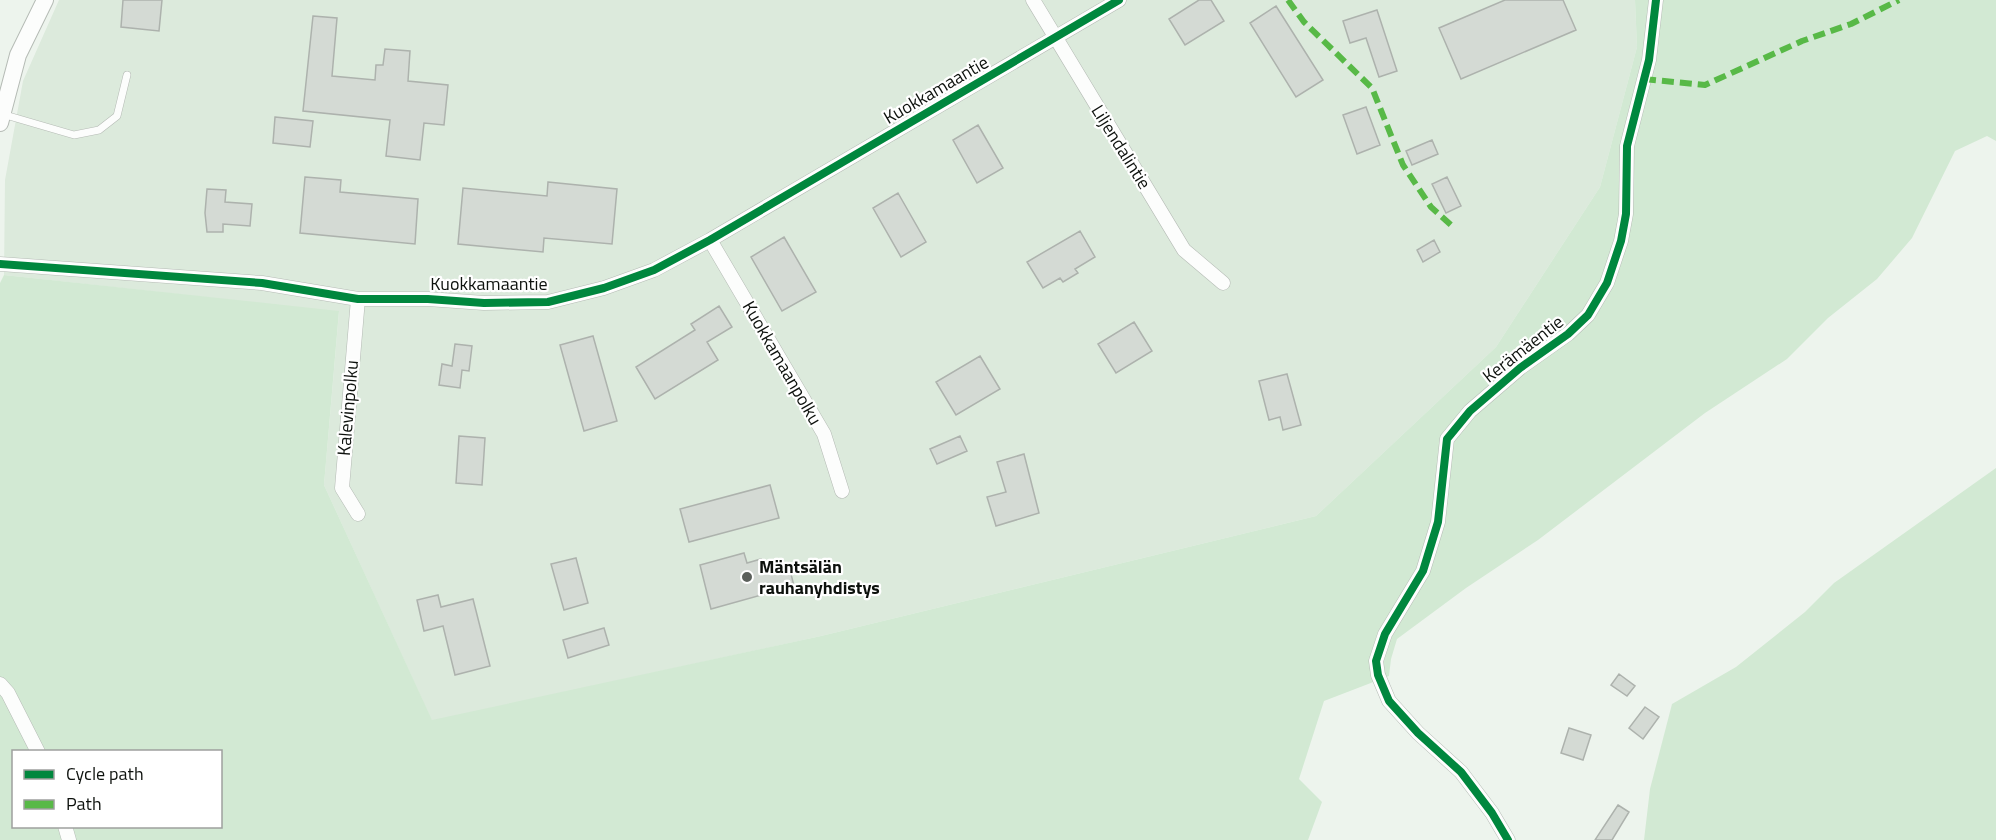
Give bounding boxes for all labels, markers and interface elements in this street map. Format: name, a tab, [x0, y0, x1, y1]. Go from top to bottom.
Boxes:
street label: Kuokkamaantie	[878, 49, 993, 131]
street label: Liljendalintie	[1085, 99, 1158, 194]
street label: Kuokkamaantie	[430, 270, 548, 297]
street label: Kuokkamaanpolku	[736, 296, 829, 430]
street label: Kerämäentie	[1476, 308, 1569, 389]
street label: Kalevinpolku	[330, 359, 365, 457]
place label: Mäntsälän rauhanyhdistys	[759, 553, 880, 601]
marker: Mäntsälän rauhanyhdistys	[740, 570, 754, 584]
legend	[12, 750, 222, 828]
text: Cycle path	[66, 760, 144, 787]
text: Path	[66, 790, 102, 817]

